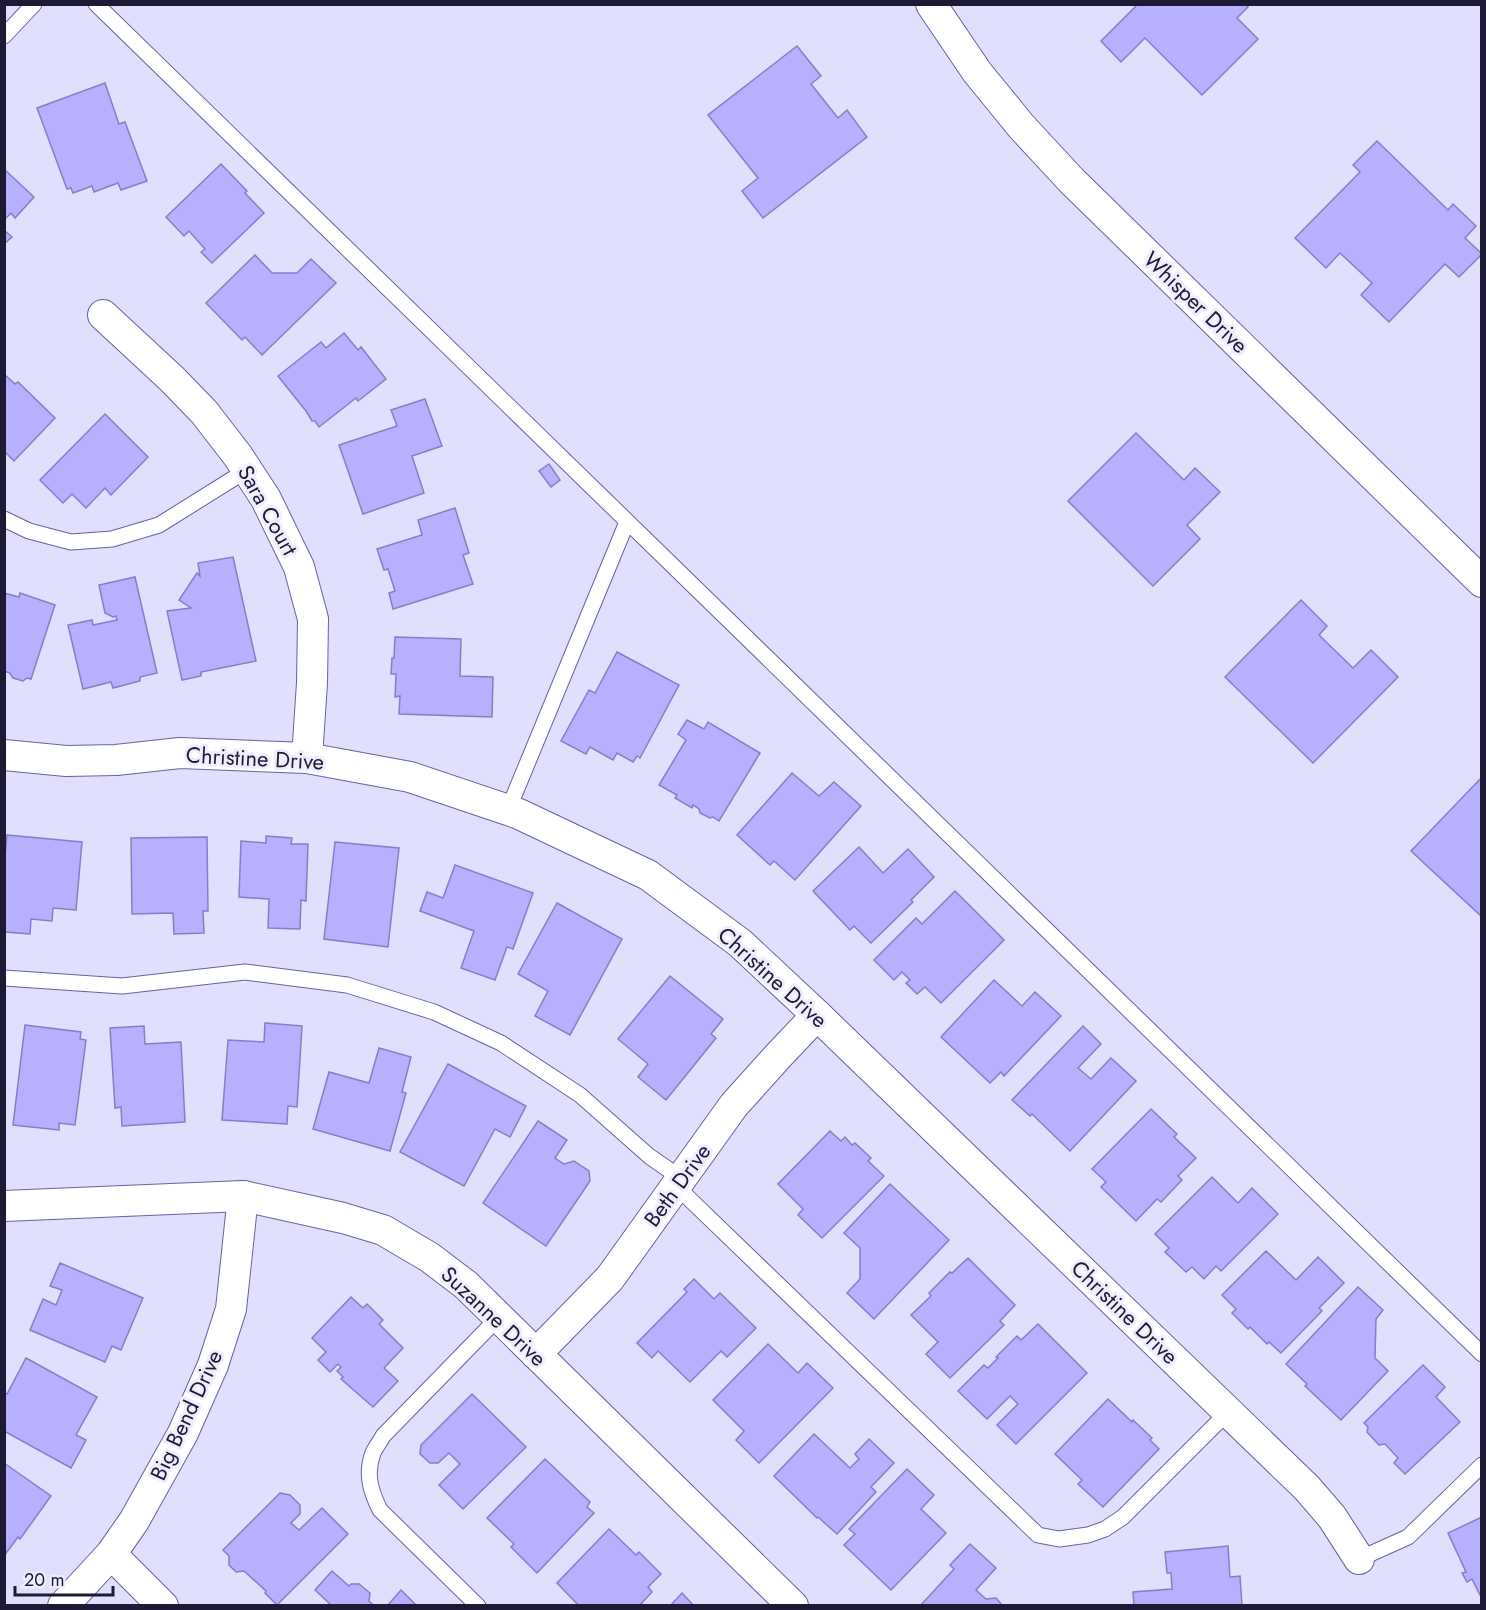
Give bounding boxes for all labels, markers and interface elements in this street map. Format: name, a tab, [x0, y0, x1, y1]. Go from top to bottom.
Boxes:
street label: Whisper Drive	[1136, 244, 1256, 360]
street label: Sara Court	[230, 459, 306, 562]
street label: Christine Drive	[185, 738, 325, 778]
street label: Christine Drive	[711, 919, 835, 1035]
street label: Beth Drive	[636, 1137, 718, 1233]
street label: Christine Drive	[1064, 1253, 1186, 1371]
street label: Suzanne Drive	[434, 1259, 554, 1373]
street label: Big Bend Drive	[142, 1345, 230, 1485]
scale bar	[15, 1559, 112, 1597]
text: 20 m	[24, 1567, 64, 1593]

